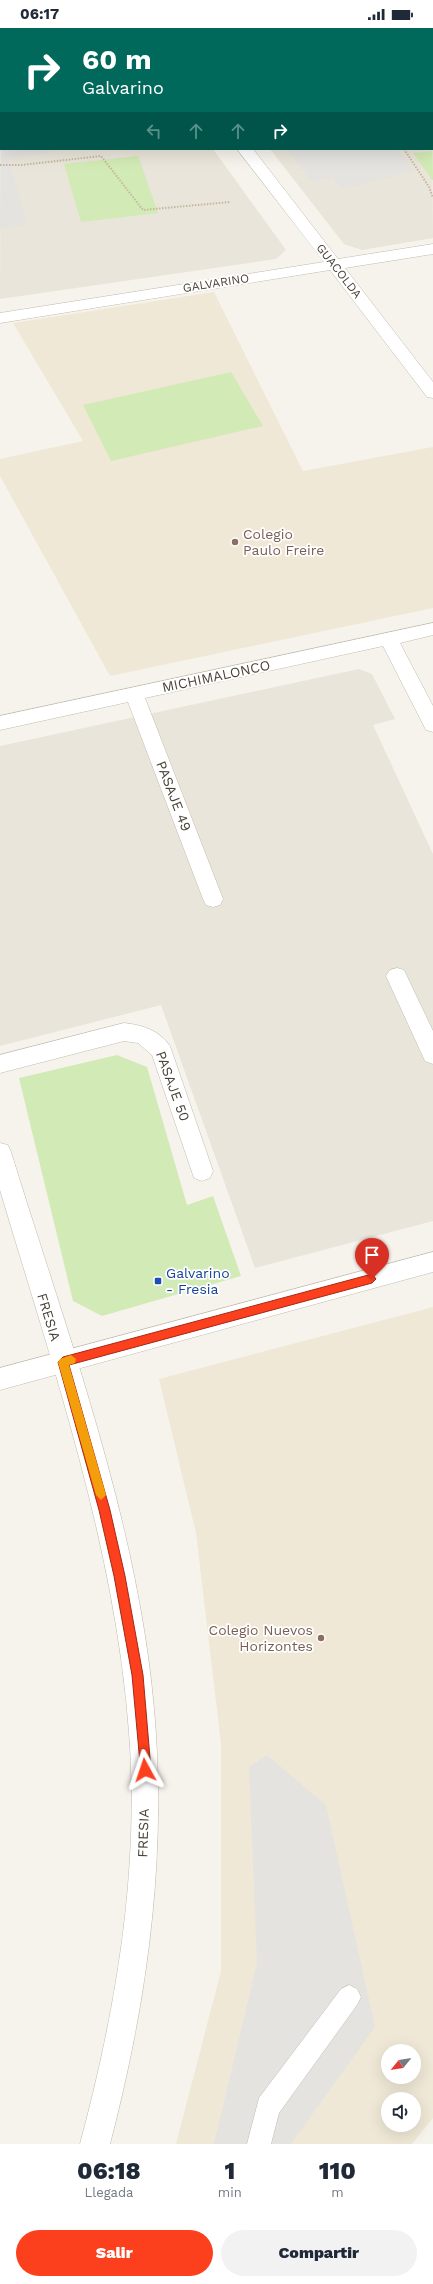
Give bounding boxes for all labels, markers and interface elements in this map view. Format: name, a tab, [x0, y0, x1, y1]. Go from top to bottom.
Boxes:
text: 06:17	[20, 5, 59, 23]
text: 60 m	[82, 43, 152, 76]
icon: right	[16, 44, 68, 96]
text: Galvarino	[82, 77, 164, 98]
icon: left	[143, 120, 165, 142]
icon: ahead	[185, 120, 207, 142]
icon: ahead	[227, 120, 249, 142]
icon: right	[269, 120, 291, 142]
street label: GUACOLDA	[313, 241, 365, 301]
street label: GALVARINO	[182, 271, 250, 295]
place label: Colegio Paulo Freire	[243, 526, 324, 558]
marker: Colegio Paulo Freire	[230, 537, 240, 547]
street label: MICHIMALONCO	[160, 657, 272, 695]
street label: PASAJE 49	[153, 759, 195, 833]
street label: PASAJE 50	[153, 1049, 193, 1123]
pin	[355, 1238, 389, 1279]
icon: arrive	[361, 1244, 383, 1266]
place label: Galvarino - Fresia	[166, 1265, 230, 1297]
marker: Galvarino - Fresia	[153, 1276, 163, 1286]
street label: FRESIA	[34, 1291, 64, 1343]
place label: Colegio Nuevos Horizontes	[209, 1622, 313, 1654]
marker: Colegio Nuevos Horizontes	[316, 1633, 326, 1643]
position arrow	[124, 1749, 166, 1791]
street label: FRESIA	[134, 1808, 152, 1858]
north arrow	[381, 2044, 421, 2084]
map controls	[381, 2044, 421, 2132]
button: sound	[381, 2092, 421, 2132]
text: 06:18	[77, 2157, 141, 2185]
text: 1	[224, 2157, 235, 2185]
text: 110	[319, 2157, 356, 2185]
text: Llegada	[84, 2185, 133, 2200]
text: min	[218, 2185, 242, 2200]
text: m	[331, 2185, 344, 2200]
button: Salir	[16, 2230, 213, 2276]
button: Compartir	[221, 2230, 417, 2276]

